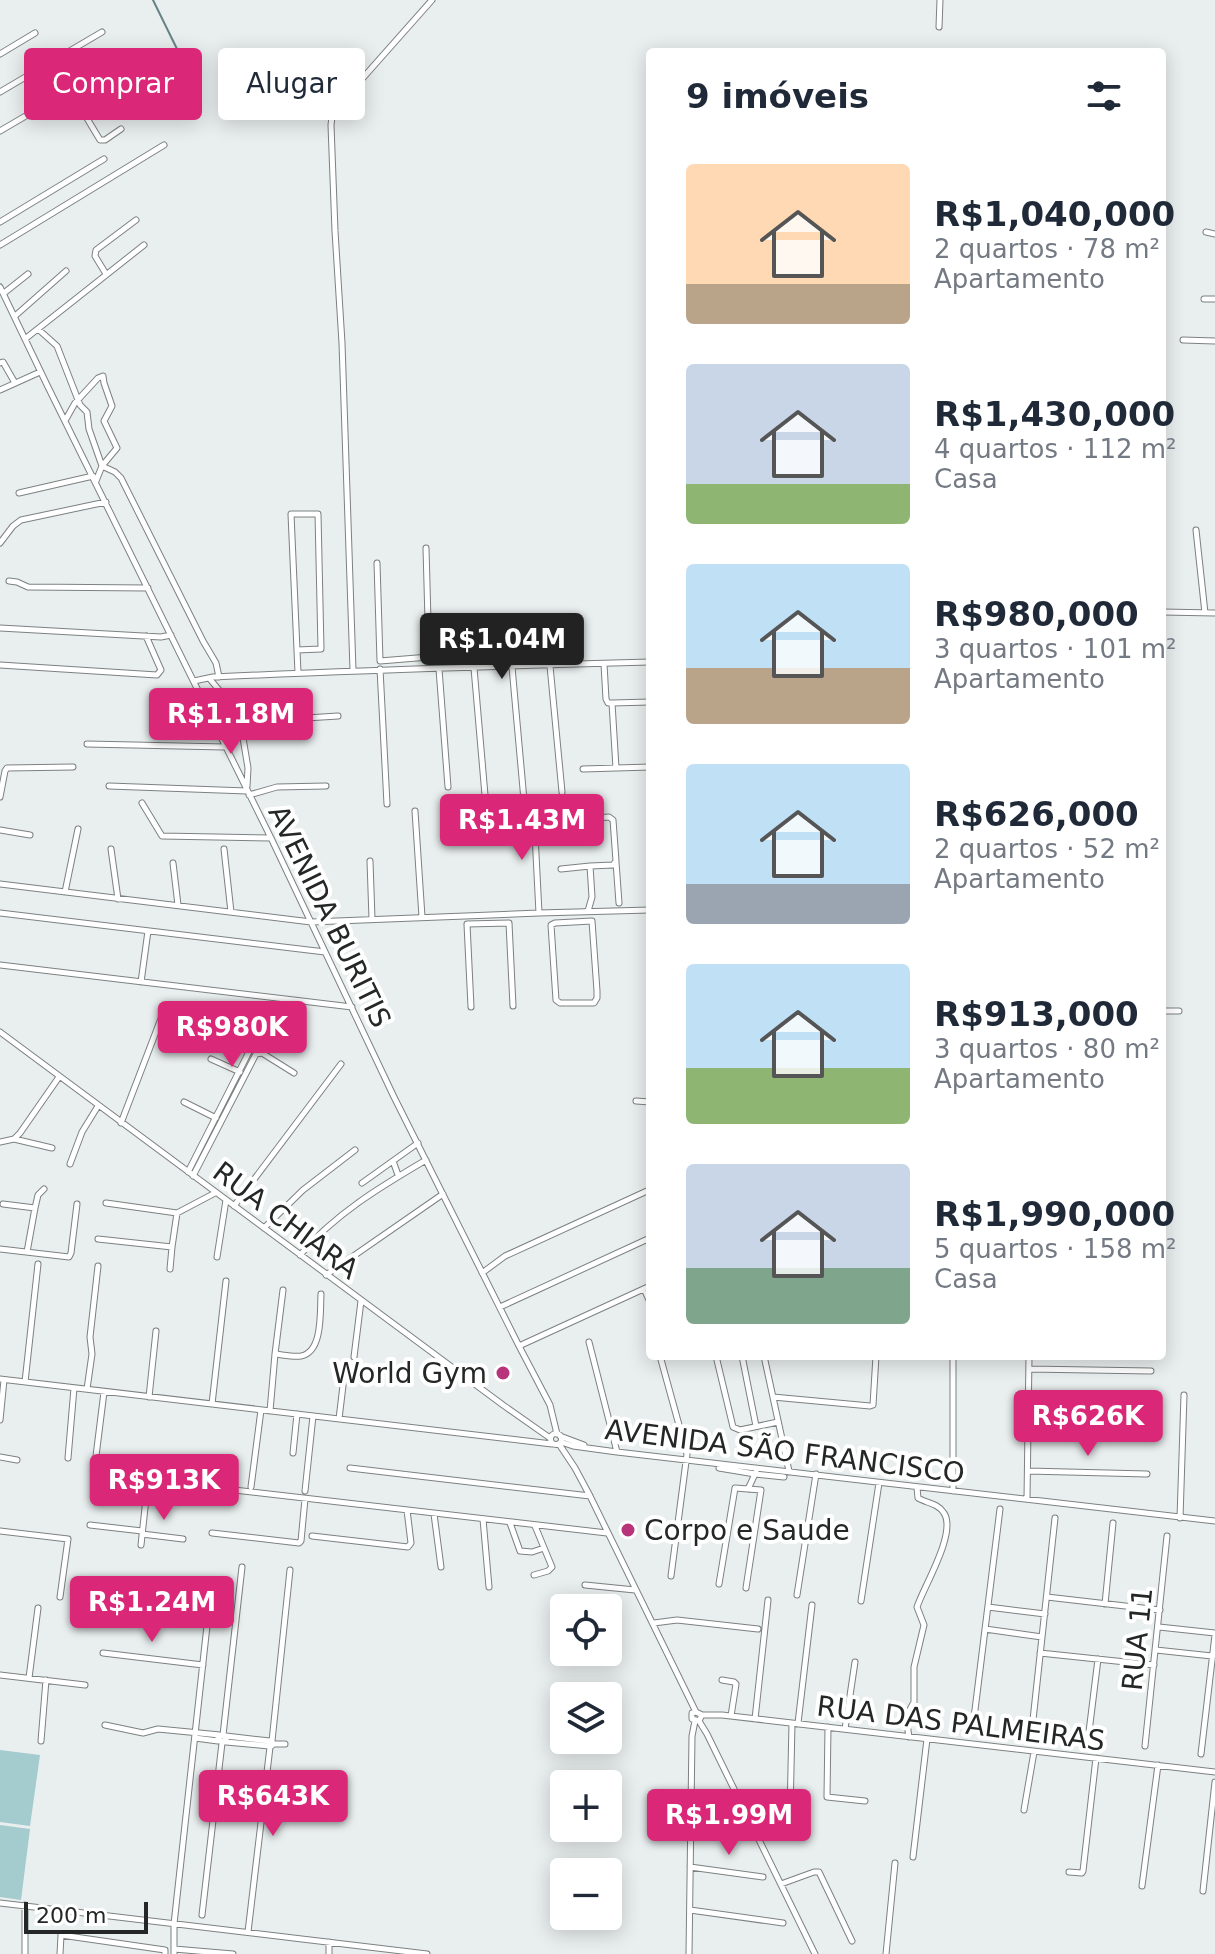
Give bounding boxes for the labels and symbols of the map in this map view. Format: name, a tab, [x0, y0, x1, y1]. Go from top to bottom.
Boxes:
pin: R$1.04M	[428, 613, 576, 681]
pin: R$1.18M	[157, 688, 305, 756]
pin: R$1.43M	[448, 794, 596, 862]
street label: AVENIDA BURITIS	[261, 800, 398, 1033]
pin: R$980K	[167, 1001, 297, 1069]
street label: RUA CHIARA	[206, 1155, 365, 1286]
place label: World Gym	[332, 1357, 487, 1390]
marker: World Gym	[494, 1364, 512, 1382]
pin: R$626K	[1023, 1390, 1153, 1458]
street label: AVENIDA SÃO FRANCISCO	[603, 1413, 967, 1490]
pin: R$913K	[99, 1454, 229, 1522]
place label: Corpo e Saude	[644, 1514, 850, 1547]
marker: Corpo e Saude	[619, 1521, 637, 1539]
pin: R$1.24M	[78, 1576, 226, 1644]
street label: RUA 11	[1116, 1586, 1159, 1692]
street label: RUA DAS PALMEIRAS	[815, 1689, 1107, 1758]
pin: R$643K	[208, 1770, 338, 1838]
pin: R$1.99M	[655, 1789, 803, 1857]
scale bar	[24, 1898, 148, 1934]

